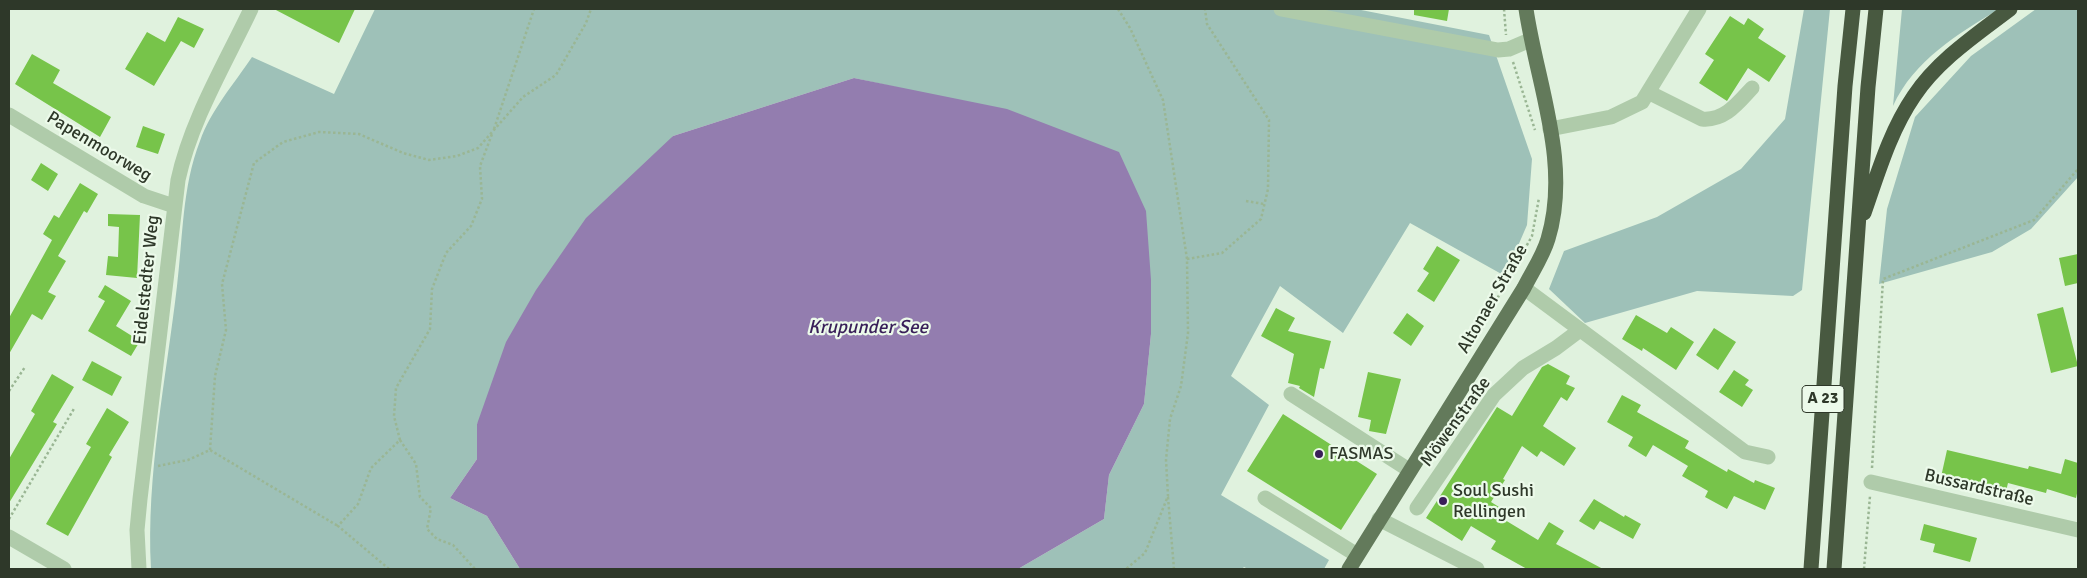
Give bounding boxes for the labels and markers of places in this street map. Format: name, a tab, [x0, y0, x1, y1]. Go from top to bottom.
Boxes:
place label: FASMAS	[1329, 443, 1394, 465]
marker: FASMAS	[1313, 448, 1325, 460]
place label: Soul Sushi Rellingen	[1453, 480, 1534, 522]
marker: Soul Sushi Rellingen	[1437, 495, 1449, 507]

